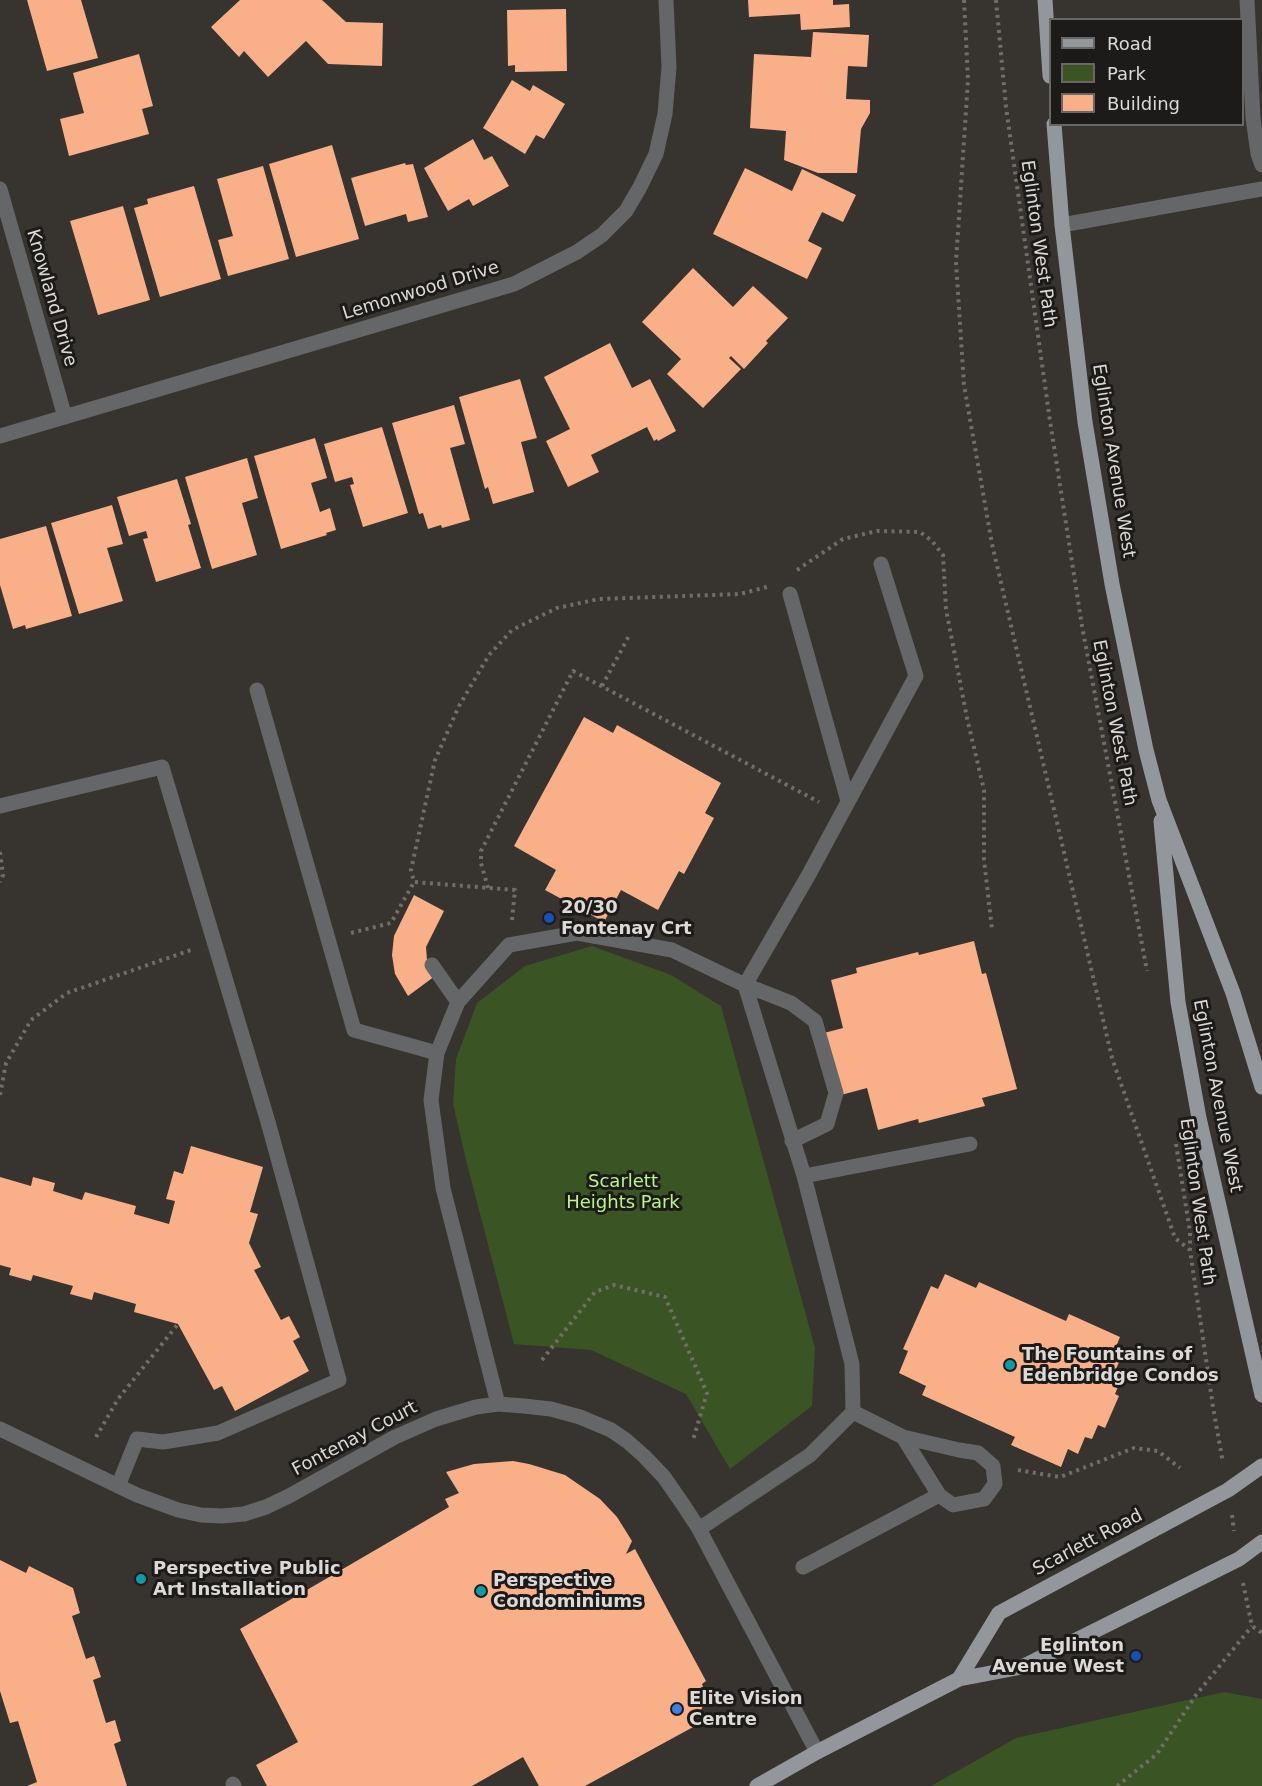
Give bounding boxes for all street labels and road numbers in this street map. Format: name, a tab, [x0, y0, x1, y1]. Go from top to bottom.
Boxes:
street label: Eglinton West Path	[1016, 159, 1060, 329]
street label: Knowland Drive	[21, 227, 81, 369]
street label: Lemonwood Drive	[340, 257, 502, 325]
street label: Eglinton Avenue West	[1087, 362, 1139, 560]
street label: Eglinton West Path	[1087, 638, 1141, 808]
street label: Eglinton Avenue West	[1188, 998, 1246, 1194]
street label: Eglinton West Path	[1175, 1117, 1219, 1287]
street label: Fontenay Court	[289, 1397, 421, 1481]
street label: Scarlett Road	[1030, 1505, 1146, 1581]

